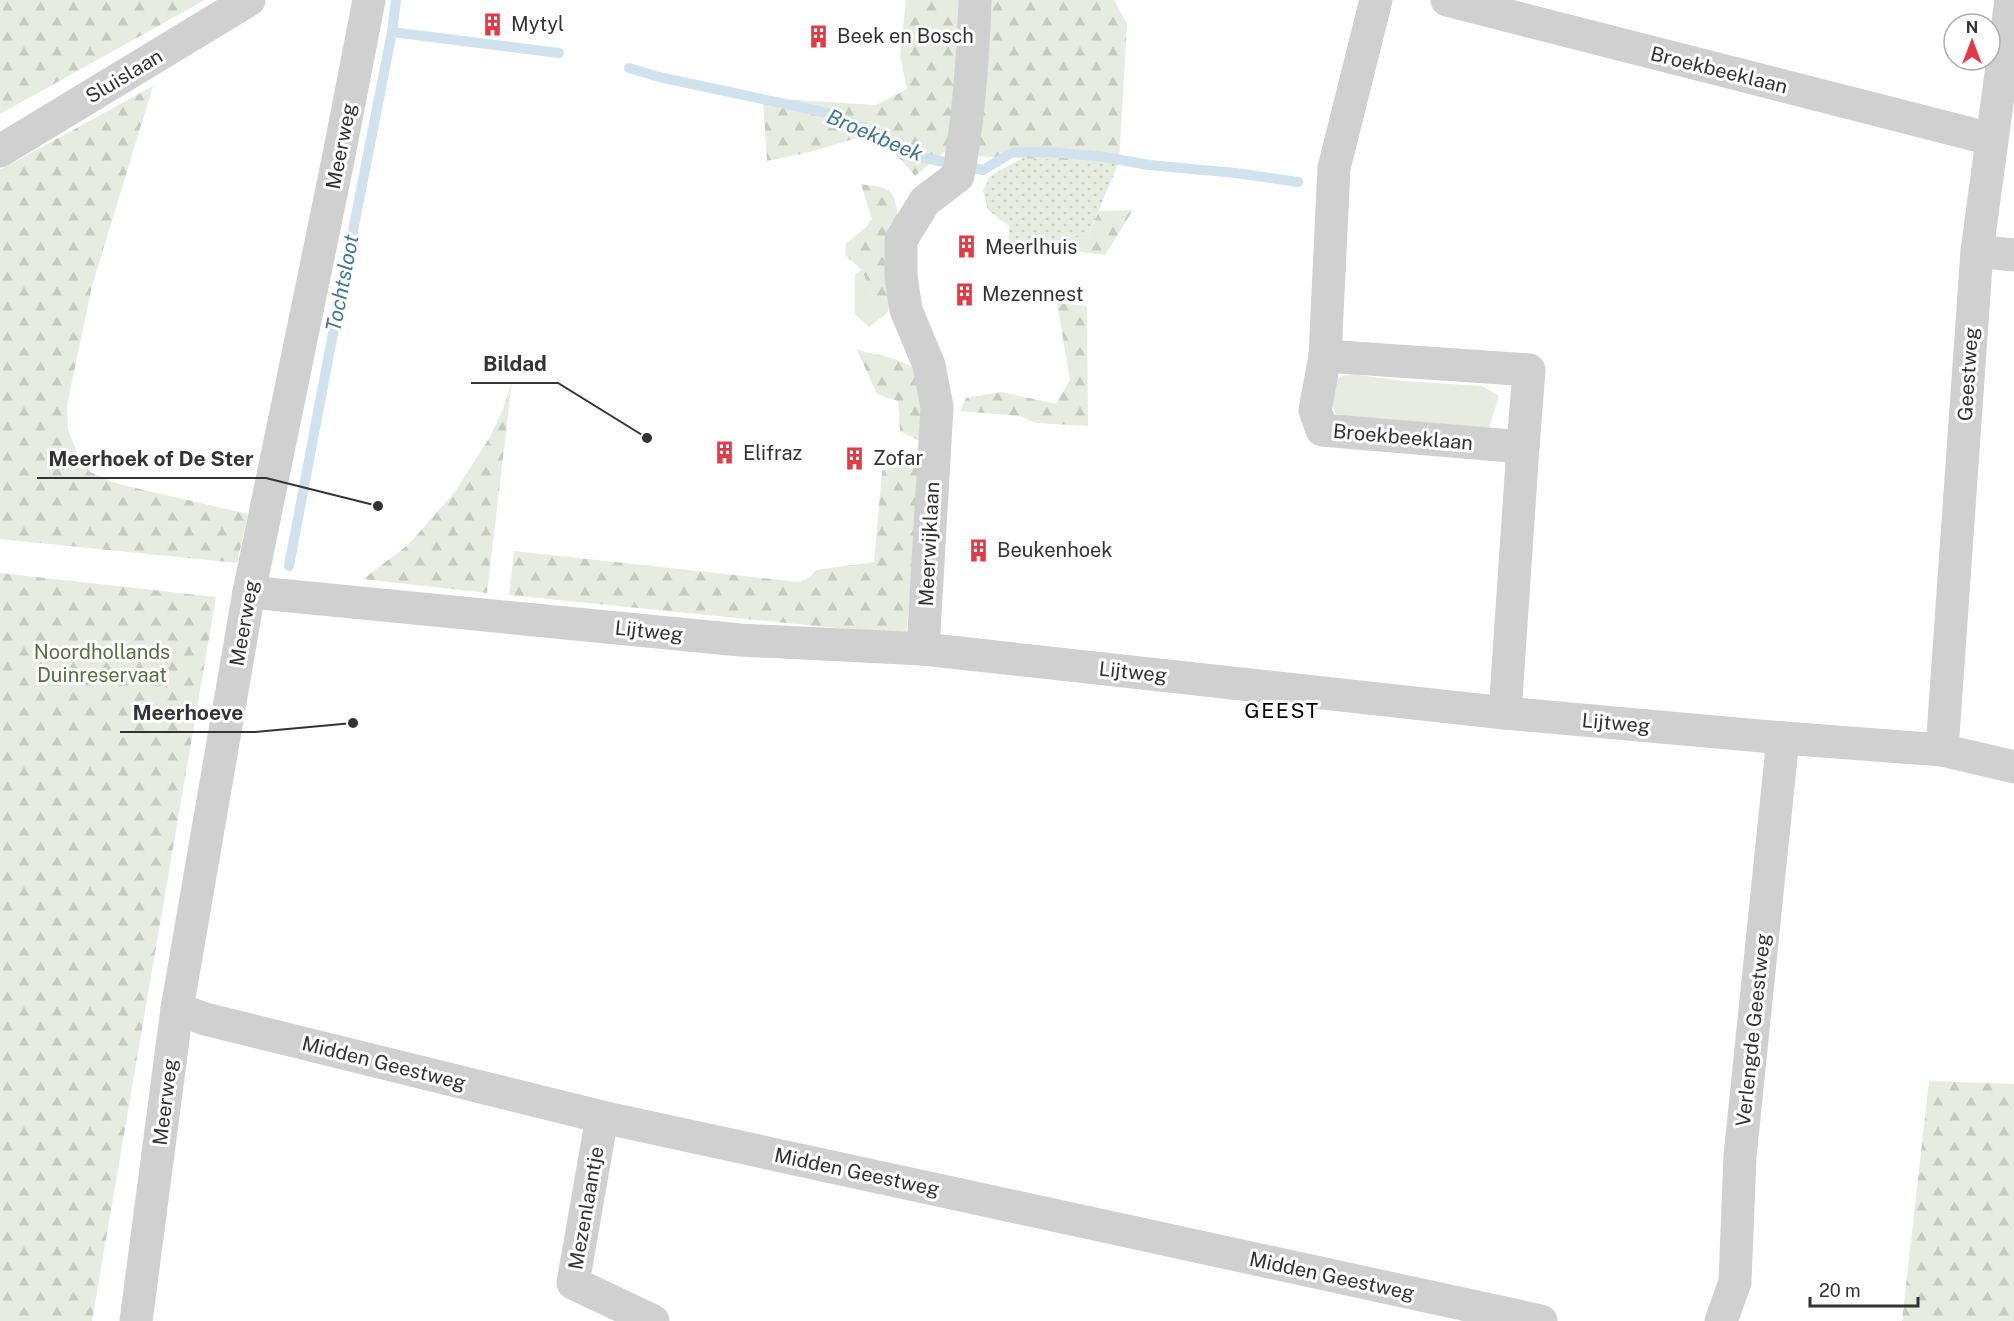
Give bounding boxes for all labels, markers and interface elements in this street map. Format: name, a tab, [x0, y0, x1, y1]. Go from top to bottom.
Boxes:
building icon: Mytyl	[480, 11, 506, 37]
place label: Mytyl	[511, 12, 564, 36]
north arrow	[1942, 12, 2002, 72]
text: N	[1966, 18, 1978, 37]
building icon: Beek en Bosch	[806, 23, 832, 49]
place label: Beek en Bosch	[837, 24, 974, 48]
street label: Broekbeeklaan	[1648, 41, 1790, 99]
street label: Sluislaan	[81, 44, 167, 108]
street label: Meerweg	[321, 101, 361, 191]
water label: Broekbeek	[823, 104, 927, 167]
water label: Tochtsloot	[320, 232, 364, 334]
building icon: Meerlhuis	[954, 234, 980, 260]
place label: Meerlhuis	[985, 235, 1077, 259]
building icon: Mezennest	[951, 281, 977, 307]
place label: Mezennest	[982, 282, 1084, 306]
street label: Geestweg	[1953, 326, 1983, 422]
callout: Bildad	[471, 344, 558, 383]
text: Bildad	[483, 351, 547, 376]
street label: Broekbeeklaan	[1332, 419, 1474, 455]
callout: Meerhoek of De Ster	[37, 439, 266, 478]
building icon: Elifraz	[712, 440, 738, 466]
place label: Elifraz	[743, 441, 802, 465]
building icon: Zofar	[842, 445, 868, 471]
text: Meerhoek of De Ster	[48, 446, 254, 471]
place label: Zofar	[873, 446, 923, 470]
street label: Meerwijklaan	[914, 481, 944, 607]
building icon: Beukenhoek	[966, 537, 992, 563]
place label: Beukenhoek	[997, 538, 1113, 562]
street label: Meerweg	[225, 578, 263, 668]
street label: Lijtweg	[614, 615, 684, 647]
park label: Noordhollands Duinreservaat	[34, 640, 170, 687]
street label: Lijtweg	[1098, 656, 1168, 688]
callout: Meerhoeve	[120, 693, 255, 732]
district label: GEEST	[1244, 698, 1320, 723]
text: Meerhoeve	[133, 700, 243, 725]
street label: Lijtweg	[1581, 708, 1651, 738]
street label: Verlengde Geestweg	[1731, 932, 1775, 1128]
street label: Midden Geestweg	[299, 1031, 469, 1095]
street label: Meerweg	[148, 1057, 182, 1147]
street label: Midden Geestweg	[772, 1143, 942, 1201]
street label: Mezenlaantje	[563, 1144, 609, 1272]
street label: Midden Geestweg	[1247, 1247, 1417, 1305]
scale bar	[1810, 1270, 1918, 1308]
text: 20 m	[1819, 1280, 1861, 1301]

